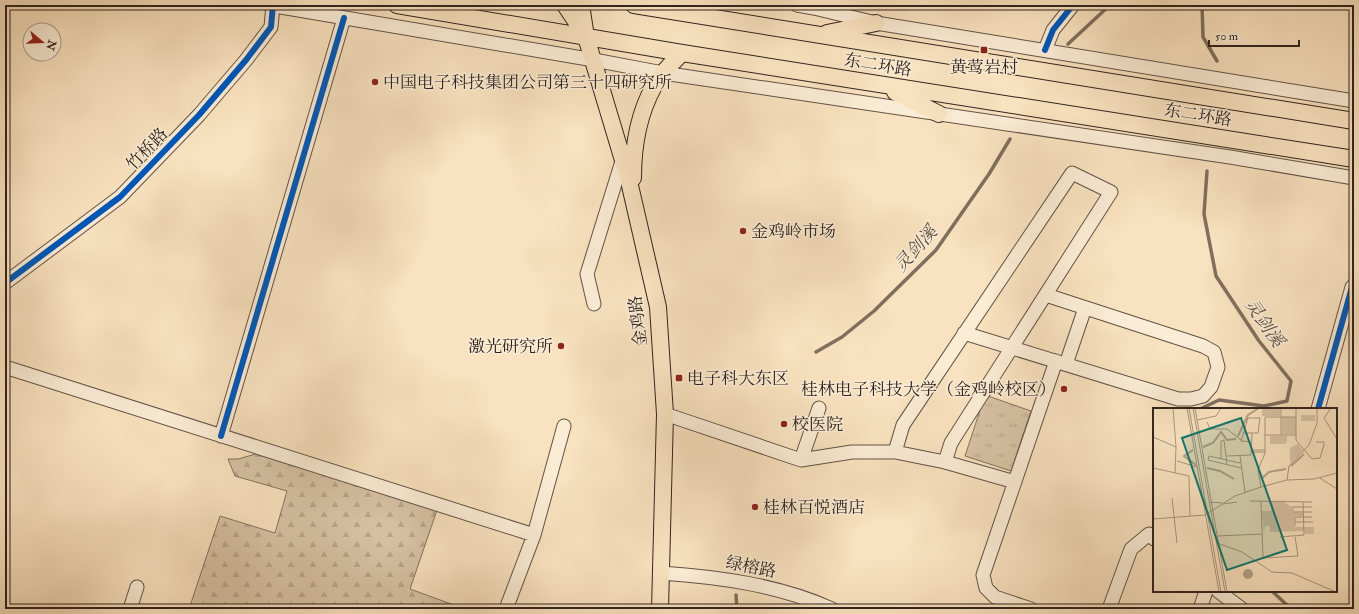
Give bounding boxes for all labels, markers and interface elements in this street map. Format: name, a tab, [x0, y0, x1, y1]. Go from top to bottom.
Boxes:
north arrow	[22, 22, 62, 62]
scale bar	[1209, 22, 1299, 48]
text: 50 m	[1215, 29, 1239, 44]
text: N	[43, 37, 59, 53]
marker: 黄莺岩村	[979, 45, 989, 55]
street label: 东二环路	[843, 49, 913, 81]
place label: 黄莺岩村	[950, 57, 1018, 78]
place label: 中国电子科技集团公司第三十四研究所	[383, 72, 672, 93]
marker: 中国电子科技集团公司第三十四研究所	[370, 77, 380, 87]
street label: 东二环路	[1163, 99, 1233, 131]
street label: 竹桥路	[122, 123, 172, 175]
water label: 灵剑溪	[889, 220, 944, 277]
place label: 金鸡岭市场	[751, 221, 836, 242]
marker: 金鸡岭市场	[738, 226, 748, 236]
street label: 金鸡路	[624, 294, 652, 348]
water label: 灵剑溪	[1239, 294, 1290, 353]
place label: 激光研究所	[468, 336, 553, 357]
marker: 激光研究所	[556, 341, 566, 351]
place label: 电子科大东区	[687, 368, 789, 389]
marker: 电子科大东区	[674, 373, 684, 383]
place label: 桂林电子科技大学（金鸡岭校区）	[801, 379, 1056, 400]
marker: 桂林电子科技大学（金鸡岭校区）	[1059, 384, 1069, 394]
inset map	[1153, 408, 1337, 592]
place label: 校医院	[792, 414, 843, 435]
marker: 校医院	[779, 419, 789, 429]
place label: 桂林百悦酒店	[763, 497, 865, 518]
marker: 桂林百悦酒店	[750, 502, 760, 512]
street label: 绿榕路	[724, 552, 778, 582]

